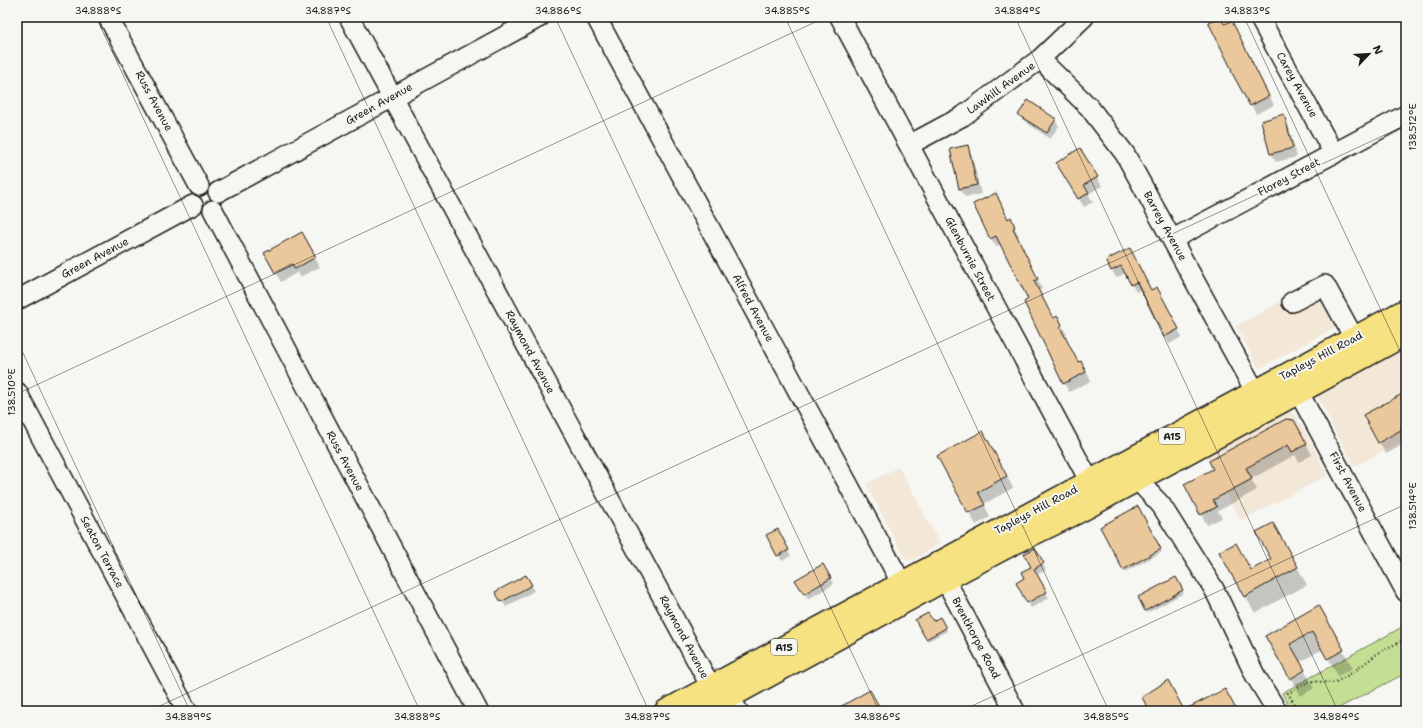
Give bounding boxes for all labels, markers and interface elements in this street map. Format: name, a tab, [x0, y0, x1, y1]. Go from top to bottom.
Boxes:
text: 34.888°S	[75, 4, 122, 17]
text: 34.887°S	[305, 4, 352, 17]
text: 34.886°S	[535, 4, 582, 17]
text: 34.885°S	[764, 4, 810, 17]
text: 34.884°S	[994, 4, 1041, 17]
text: 34.883°S	[1224, 4, 1271, 17]
north arrow	[1349, 34, 1389, 74]
text: N	[1369, 43, 1386, 57]
street label: Carey Avenue	[1273, 50, 1321, 120]
street label: Lawhill Avenue	[964, 58, 1038, 118]
street label: Russ Avenue	[132, 68, 176, 134]
street label: Green Avenue	[343, 79, 415, 129]
text: 138.512°E	[1406, 103, 1419, 151]
street label: Florey Street	[1255, 154, 1323, 200]
street label: Barrey Avenue	[1140, 188, 1190, 264]
street label: Glenburnie Street	[941, 214, 999, 304]
street label: Green Avenue	[59, 234, 131, 282]
street label: Alfred Avenue	[729, 271, 777, 345]
street label: Raymond Avenue	[502, 308, 558, 396]
street label: Tapleys Hill Road	[1277, 328, 1365, 384]
text: 138.510°E	[5, 368, 18, 416]
street label: Russ Avenue	[323, 428, 367, 494]
road number: A15	[1159, 428, 1185, 444]
street label: First Avenue	[1326, 449, 1370, 515]
street label: Tapleys Hill Road	[992, 482, 1080, 538]
text: 138.514°E	[1406, 482, 1419, 530]
street label: Seaton Terrace	[77, 513, 127, 591]
street label: Raymond Avenue	[656, 593, 712, 681]
street label: Brenthorpe Road	[948, 595, 1004, 681]
road number: A15	[771, 639, 797, 655]
text: 34.889°S	[165, 710, 212, 723]
text: 34.888°S	[394, 710, 441, 723]
text: 34.887°S	[624, 710, 671, 723]
text: 34.886°S	[854, 710, 901, 723]
text: 34.885°S	[1083, 710, 1129, 723]
text: 34.884°S	[1313, 710, 1360, 723]

